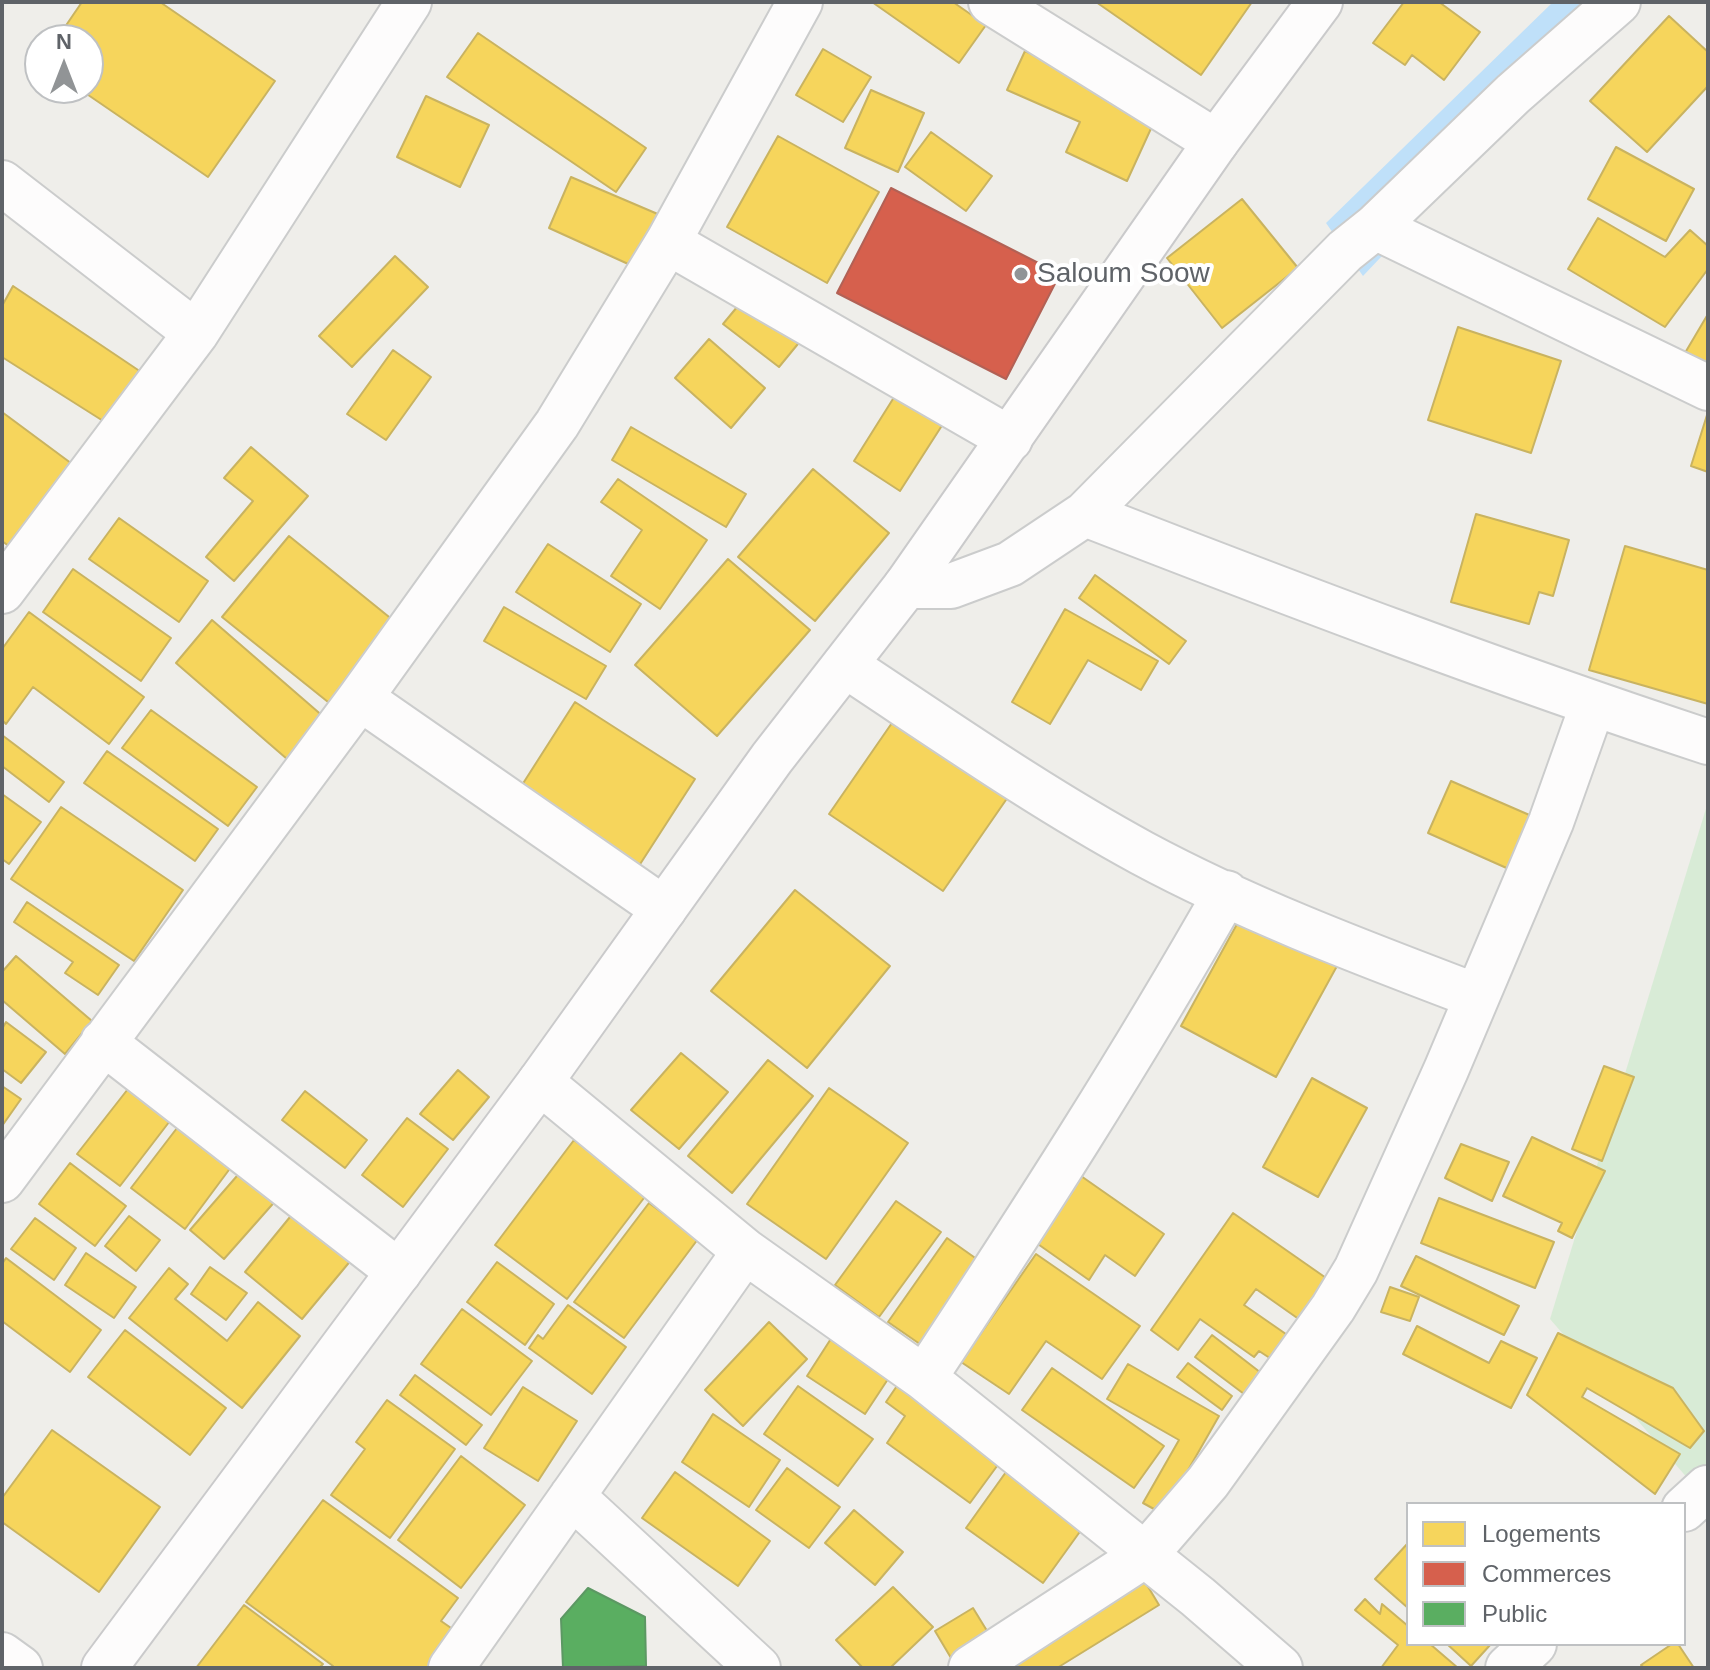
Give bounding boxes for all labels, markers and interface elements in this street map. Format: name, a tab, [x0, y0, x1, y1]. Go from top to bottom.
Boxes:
north arrow	[24, 24, 104, 104]
text: N	[56, 29, 72, 54]
place label: Saloum Soow	[1037, 257, 1210, 291]
marker: Saloum Soow	[1012, 265, 1030, 283]
legend	[1406, 1502, 1686, 1646]
text: Logements	[1482, 1520, 1601, 1547]
text: Commerces	[1482, 1560, 1611, 1587]
text: Public	[1482, 1600, 1547, 1627]

